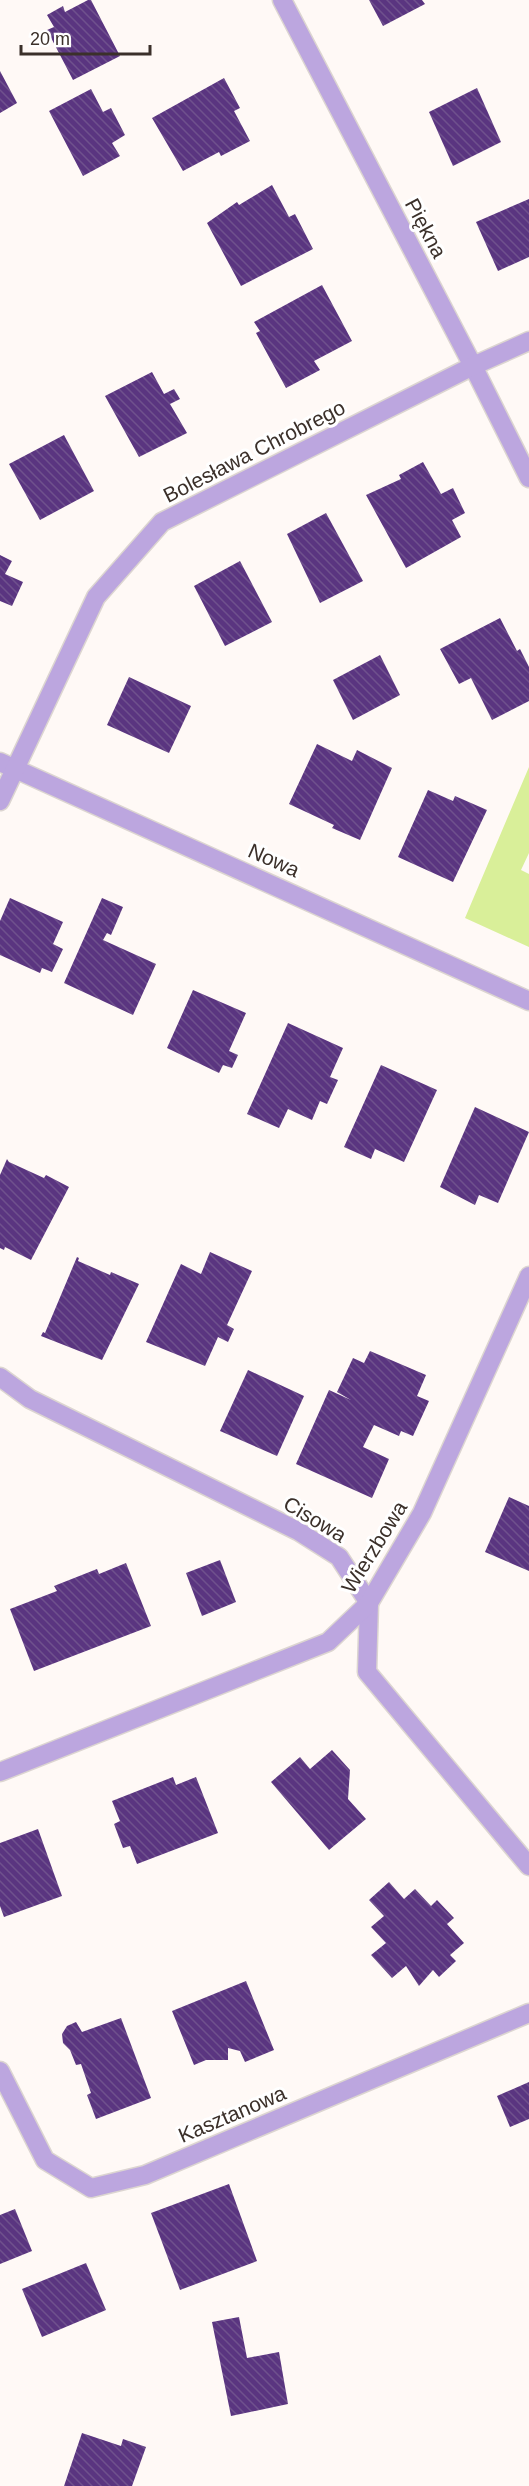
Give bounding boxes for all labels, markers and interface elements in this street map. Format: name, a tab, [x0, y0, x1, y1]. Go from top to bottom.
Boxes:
scale bar	[21, 18, 150, 56]
text: 20 m	[30, 29, 70, 49]
street label: Piękna	[401, 194, 451, 262]
street label: Bolesława Chrobrego	[159, 395, 349, 507]
street label: Nowa	[245, 839, 303, 882]
street label: Cisowa	[280, 1491, 351, 1547]
street label: Wierzbowa	[337, 1497, 411, 1597]
street label: Kasztanowa	[175, 2081, 289, 2147]

